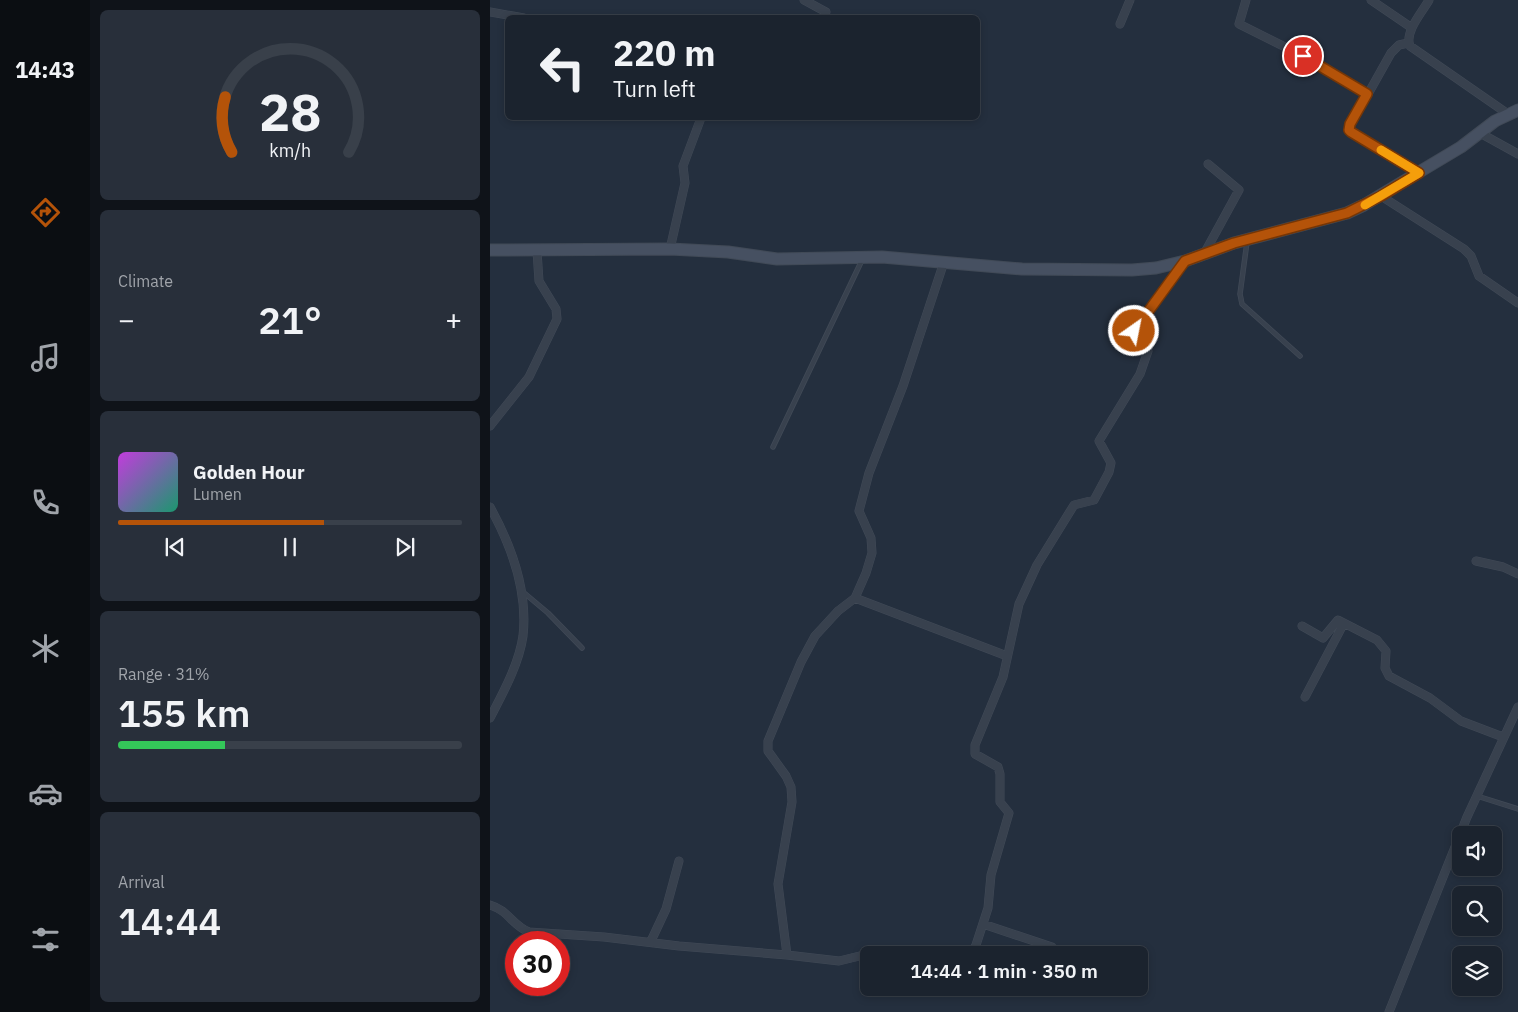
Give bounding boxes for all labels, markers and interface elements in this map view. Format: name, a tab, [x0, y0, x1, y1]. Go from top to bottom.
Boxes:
text: 220 m	[613, 30, 716, 76]
icon: left	[530, 35, 595, 100]
pin	[1282, 35, 1324, 77]
icon: arrive	[1289, 42, 1317, 70]
text: 14:43	[15, 55, 75, 84]
text: Turn left	[613, 74, 696, 103]
text: 28	[259, 78, 321, 145]
text: km/h	[269, 139, 311, 162]
icon: directions	[28, 195, 63, 230]
text: Climate	[118, 271, 173, 291]
text: 21°	[258, 295, 322, 344]
text: −	[118, 301, 135, 338]
text: +	[445, 301, 462, 338]
position arrow	[1107, 304, 1159, 356]
icon: music	[28, 340, 63, 375]
text: Golden Hour	[193, 460, 305, 484]
text: Lumen	[193, 484, 242, 504]
icon: phone	[28, 485, 63, 520]
icon: previous	[161, 533, 189, 561]
icon: pause	[276, 533, 304, 561]
icon: next	[391, 533, 419, 561]
icon: climate	[28, 631, 63, 666]
text: Range · 31%	[118, 664, 210, 684]
text: 155 km	[118, 688, 250, 737]
icon: car	[28, 776, 63, 811]
map controls	[1452, 826, 1502, 996]
button: sound	[1452, 826, 1502, 876]
text: Arrival	[118, 872, 165, 892]
button: search	[1452, 886, 1502, 936]
text: 14:44	[118, 896, 221, 945]
icon: filters	[28, 922, 63, 957]
speed limit sign: 30	[505, 931, 570, 996]
button: layers	[1452, 946, 1502, 996]
text: 14:44 · 1 min · 350 m	[910, 959, 1098, 983]

